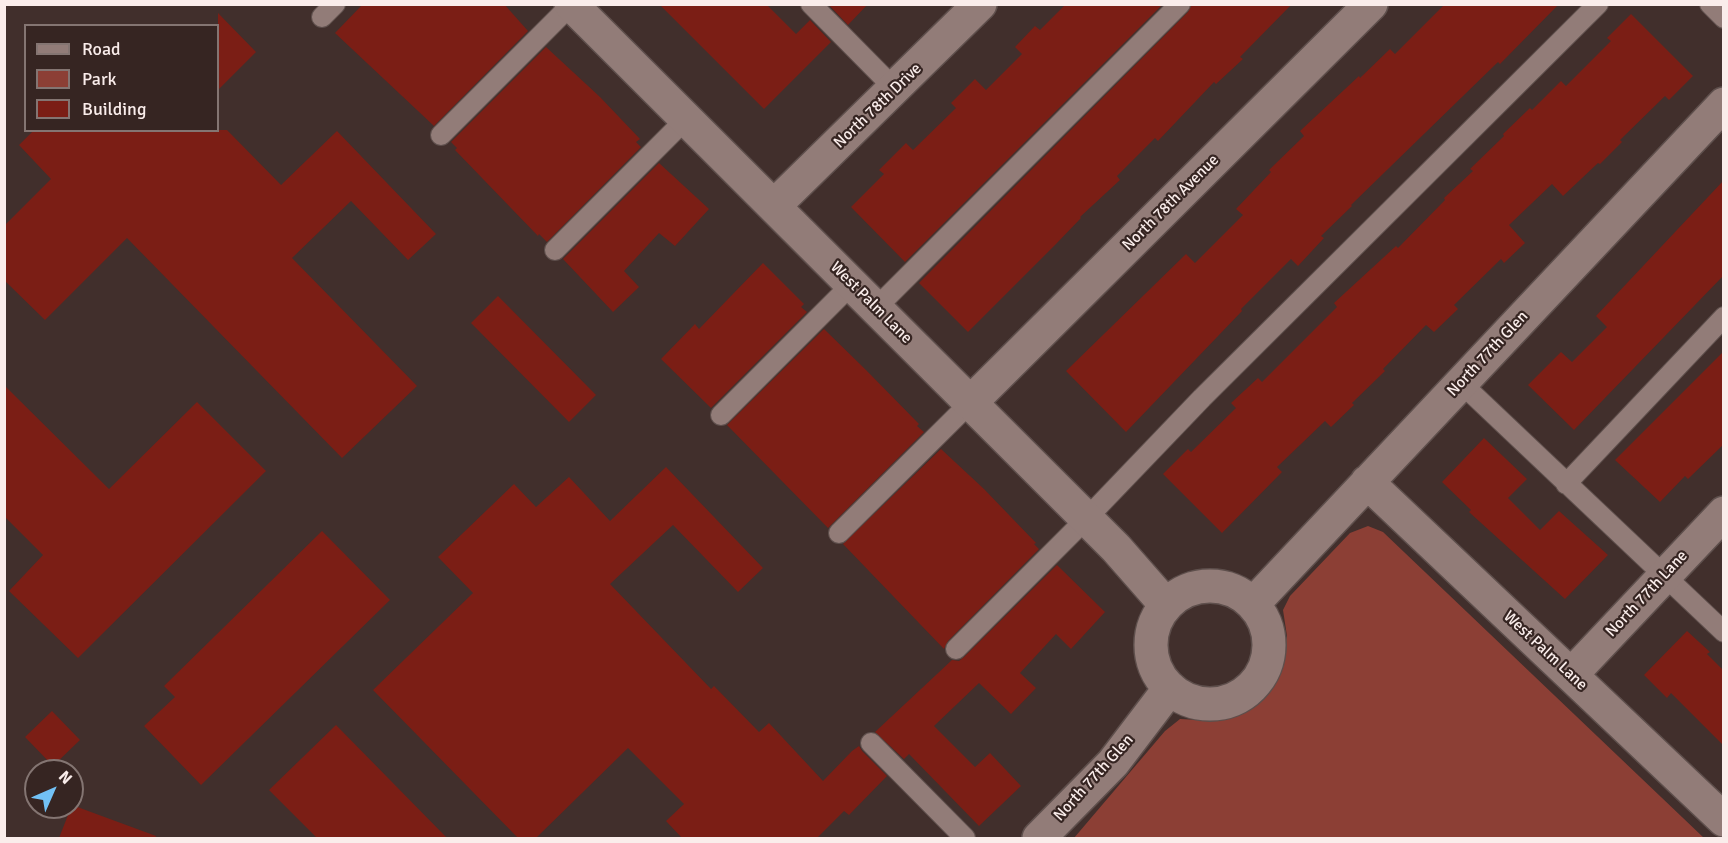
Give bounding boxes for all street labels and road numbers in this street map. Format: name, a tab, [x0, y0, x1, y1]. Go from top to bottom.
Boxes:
street label: North 78th Drive	[830, 59, 926, 153]
street label: North 78th Avenue	[1119, 151, 1223, 255]
street label: West Palm Lane	[826, 258, 916, 348]
street label: North 77th Glen	[1443, 307, 1533, 401]
street label: North 77th Lane	[1602, 547, 1692, 641]
street label: West Palm Lane	[1499, 607, 1591, 695]
street label: North 77th Glen	[1050, 731, 1138, 825]

